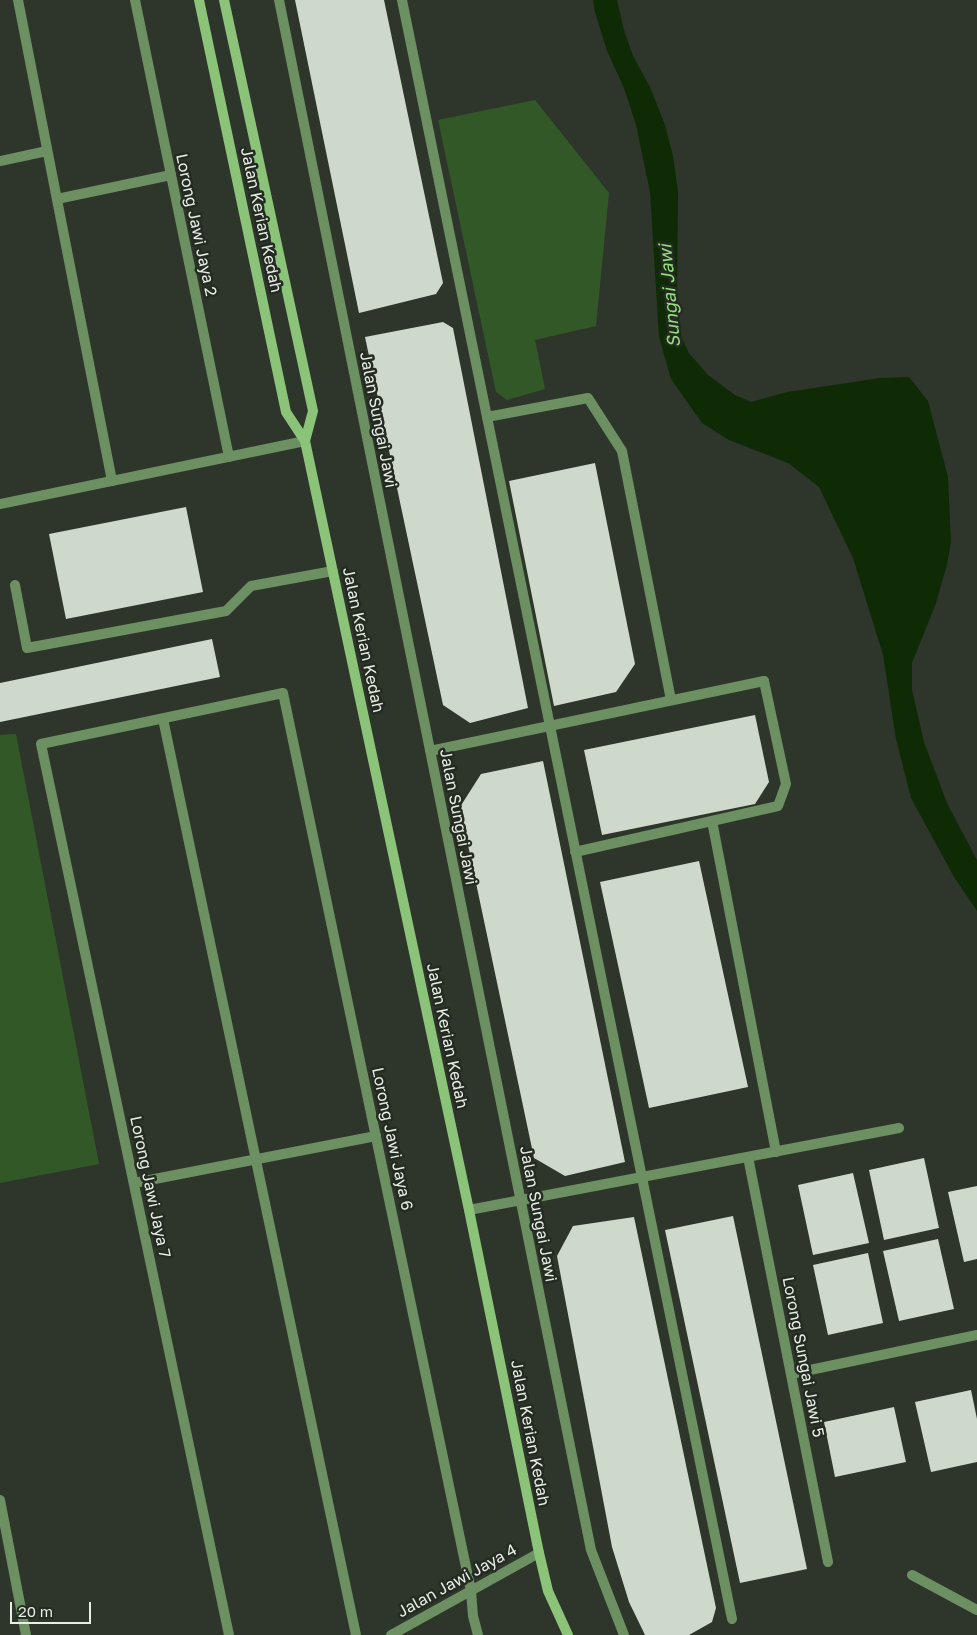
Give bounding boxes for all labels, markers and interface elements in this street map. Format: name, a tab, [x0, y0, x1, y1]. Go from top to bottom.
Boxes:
street label: Jalan Kerian Kedah	[236, 146, 286, 294]
street label: Lorong Jawi Jaya 2	[172, 152, 220, 298]
water label: Sungai Jawi	[655, 244, 685, 348]
street label: Jalan Sungai Jawi	[355, 351, 401, 489]
street label: Jalan Kerian Kedah	[338, 566, 388, 714]
street label: Jalan Sungai Jawi	[435, 748, 481, 886]
street label: Jalan Kerian Kedah	[422, 962, 472, 1110]
street label: Lorong Jawi Jaya 6	[367, 1066, 417, 1212]
street label: Lorong Jawi Jaya 7	[126, 1114, 174, 1260]
street label: Jalan Sungai Jawi	[515, 1145, 561, 1283]
street label: Lorong Sungai Jawi 5	[778, 1275, 828, 1439]
street label: Jalan Kerian Kedah	[506, 1359, 554, 1507]
street label: Jalan Jawi Jaya 4	[394, 1540, 520, 1622]
scale bar	[12, 1592, 94, 1624]
text: 20 m	[18, 1602, 53, 1620]

